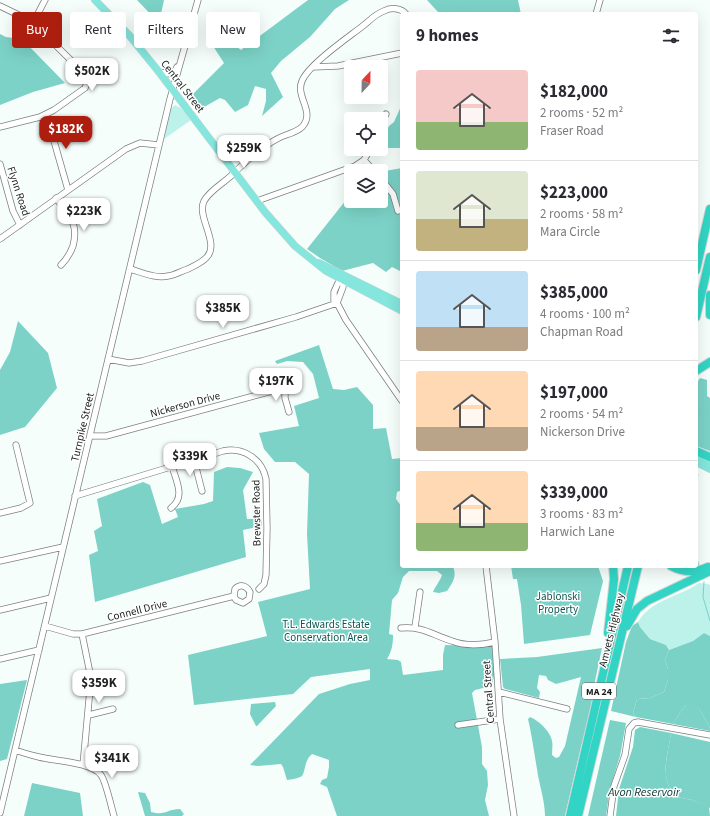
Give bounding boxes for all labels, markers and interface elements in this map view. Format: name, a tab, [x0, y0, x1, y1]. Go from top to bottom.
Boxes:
chip: Buy	[12, 12, 62, 48]
chip: Rent	[70, 12, 126, 48]
chip: Filters	[134, 12, 198, 48]
chip: New	[206, 12, 260, 48]
text: 9 homes	[416, 24, 478, 48]
icon: filters	[660, 25, 682, 47]
street label: Central Street	[157, 57, 208, 116]
pin: $502K	[64, 58, 120, 92]
north arrow	[344, 60, 388, 104]
map controls	[344, 60, 388, 208]
text: $502K	[74, 62, 110, 80]
text: $182,000	[540, 80, 608, 104]
icon: home	[448, 86, 496, 134]
text: 2 rooms · 52 m²	[540, 104, 623, 122]
button: locate	[344, 112, 388, 156]
pin: $182K	[38, 116, 94, 150]
text: $182K	[48, 120, 84, 138]
text: Fraser Road	[540, 122, 604, 140]
pin: $259K	[216, 135, 272, 169]
text: $259K	[226, 139, 262, 157]
street label: Flynn Road	[3, 164, 34, 218]
button: layers	[344, 164, 388, 208]
text: $223,000	[540, 181, 608, 205]
icon: home	[448, 187, 496, 235]
pin: $223K	[56, 198, 112, 232]
text: $223K	[66, 202, 102, 220]
text: 2 rooms · 58 m²	[540, 205, 623, 223]
text: Mara Circle	[540, 223, 600, 241]
text: $385,000	[540, 281, 608, 305]
icon: home	[448, 287, 496, 335]
pin: $385K	[195, 295, 251, 329]
text: $385K	[205, 299, 241, 317]
text: 4 rooms · 100 m²	[540, 305, 630, 323]
text: Chapman Road	[540, 323, 623, 341]
pin: $197K	[248, 368, 304, 402]
text: $197K	[258, 372, 294, 390]
text: $197,000	[540, 381, 608, 405]
icon: home	[448, 387, 496, 435]
street label: Nickerson Drive	[148, 388, 222, 421]
street label: Turnpike Street	[67, 391, 98, 463]
text: 2 rooms · 54 m²	[540, 405, 623, 423]
text: Nickerson Drive	[540, 423, 625, 441]
pin: $339K	[162, 443, 218, 477]
text: $339K	[172, 447, 208, 465]
street label: Brewster Road	[248, 480, 265, 546]
text: $339,000	[540, 481, 608, 505]
icon: home	[448, 487, 496, 535]
text: 3 rooms · 83 m²	[540, 505, 623, 523]
text: Harwich Lane	[540, 523, 614, 541]
park label: Jablonski Property	[536, 589, 580, 617]
street label: Amvets Highway	[595, 592, 628, 669]
street label: Connell Drive	[106, 596, 169, 625]
park label: T.L. Edwards Estate Conservation Area	[282, 617, 370, 645]
street label: Central Street	[479, 660, 498, 724]
pin: $359K	[71, 670, 127, 704]
text: $359K	[81, 674, 117, 692]
road number: MA 24	[582, 683, 616, 699]
pin: $341K	[84, 745, 140, 779]
text: $341K	[94, 749, 130, 767]
water label: Avon Reservoir	[607, 784, 681, 801]

